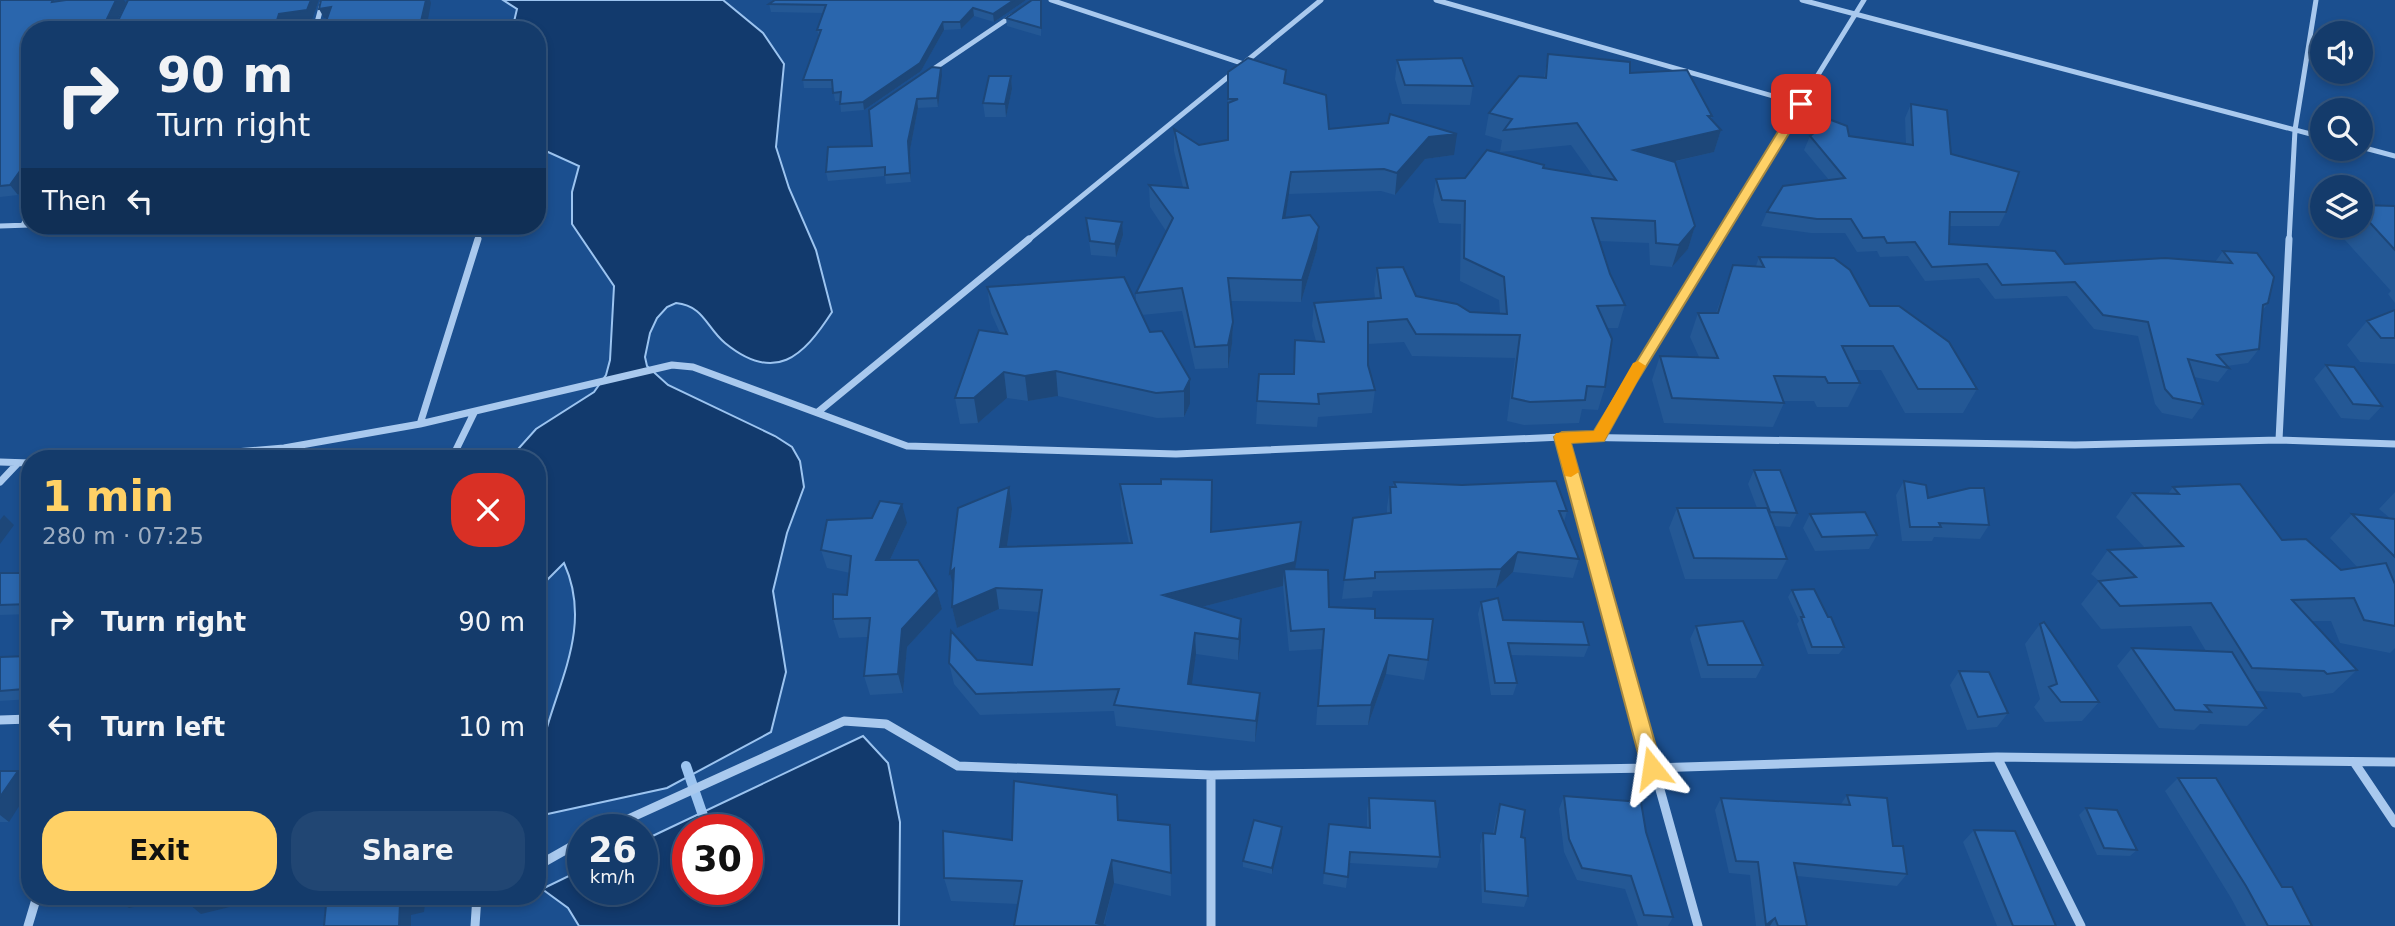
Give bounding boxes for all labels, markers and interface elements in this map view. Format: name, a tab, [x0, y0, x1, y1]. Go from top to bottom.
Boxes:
map controls	[2310, 21, 2373, 238]
button: sound	[2310, 21, 2373, 84]
text: 90 m	[157, 47, 293, 104]
icon: right	[42, 49, 133, 140]
pin	[1771, 74, 1831, 134]
icon: arrive	[1782, 85, 1820, 123]
button: search	[2310, 98, 2373, 161]
text: Turn right	[157, 106, 310, 144]
button: layers	[2310, 175, 2373, 238]
icon: left	[121, 182, 159, 220]
text: Then	[42, 186, 107, 216]
text: 1 min	[42, 472, 174, 521]
button: close	[451, 473, 525, 547]
text: 280 m · 07:25	[42, 523, 204, 549]
icon: right	[42, 603, 80, 641]
text: Turn right	[101, 607, 246, 637]
text: 90 m	[458, 607, 525, 637]
icon: left	[42, 708, 80, 746]
text: Turn left	[101, 712, 225, 742]
text: 10 m	[458, 712, 525, 742]
position arrow	[1615, 731, 1689, 805]
button: Exit	[42, 811, 277, 891]
button: Share	[291, 811, 525, 891]
speed limit sign: 30	[672, 814, 763, 905]
text: 26	[588, 830, 637, 870]
text: km/h	[590, 866, 635, 887]

